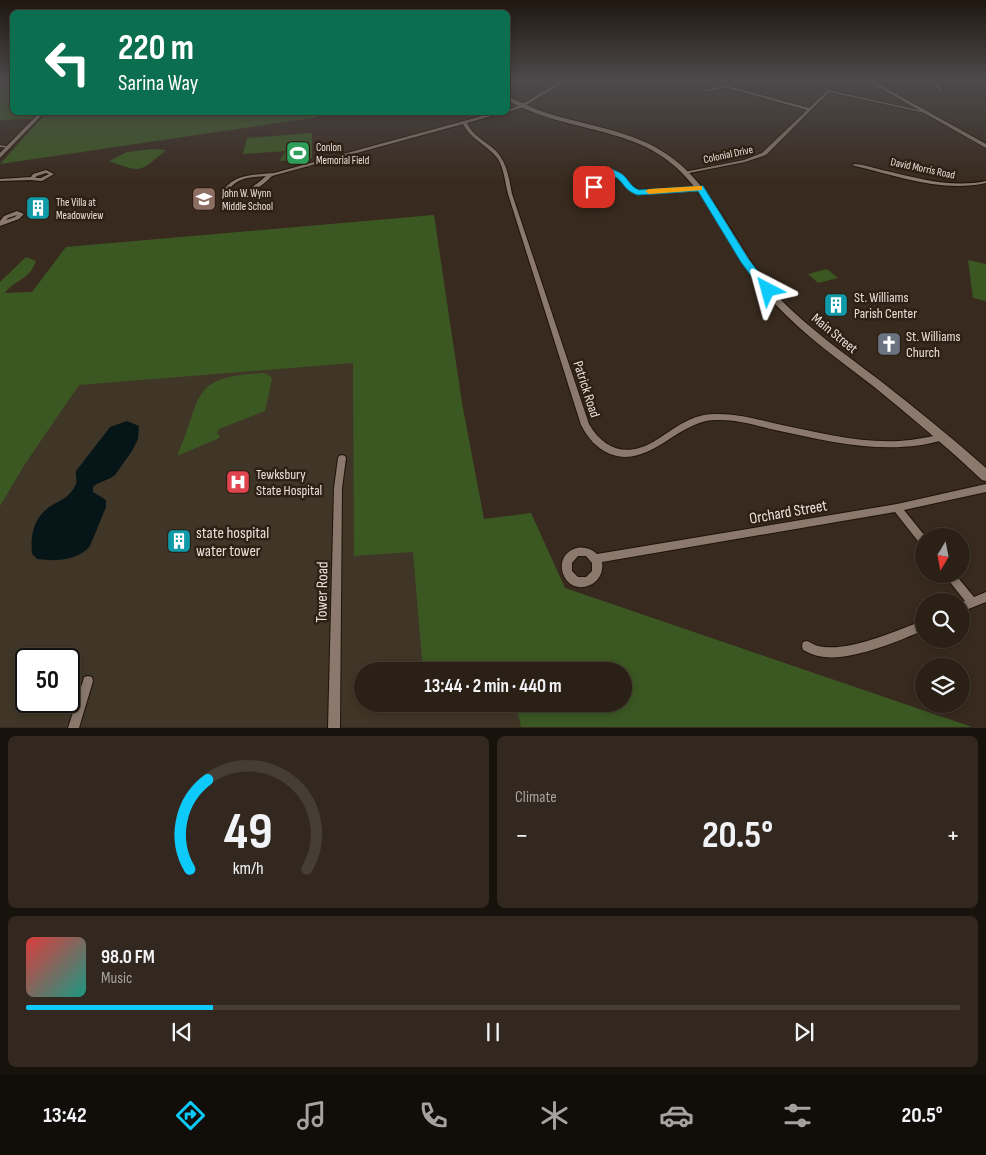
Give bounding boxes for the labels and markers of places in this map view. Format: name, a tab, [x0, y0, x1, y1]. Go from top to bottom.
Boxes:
sports icon: Conlon Memorial Field	[285, 140, 311, 166]
place label: Conlon Memorial Field	[316, 141, 370, 167]
pin	[573, 166, 615, 208]
school or university icon: John W. Wynn Middle School	[191, 186, 217, 212]
place label: John W. Wynn Middle School	[221, 187, 273, 213]
building icon: The Villa at Meadowview	[25, 195, 51, 221]
place label: The Villa at Meadowview	[56, 196, 103, 222]
place label: St. Williams Parish Center	[854, 289, 917, 322]
building icon: St. Williams Parish Center	[823, 292, 849, 318]
place label: St. Williams Church	[906, 328, 961, 361]
church icon: St. Williams Church	[876, 331, 902, 357]
place label: Tewksbury State Hospital	[256, 466, 322, 499]
hospital icon: Tewksbury State Hospital	[225, 469, 251, 495]
place label: state hospital water tower	[196, 524, 269, 561]
building icon: state hospital water tower	[166, 528, 192, 554]

